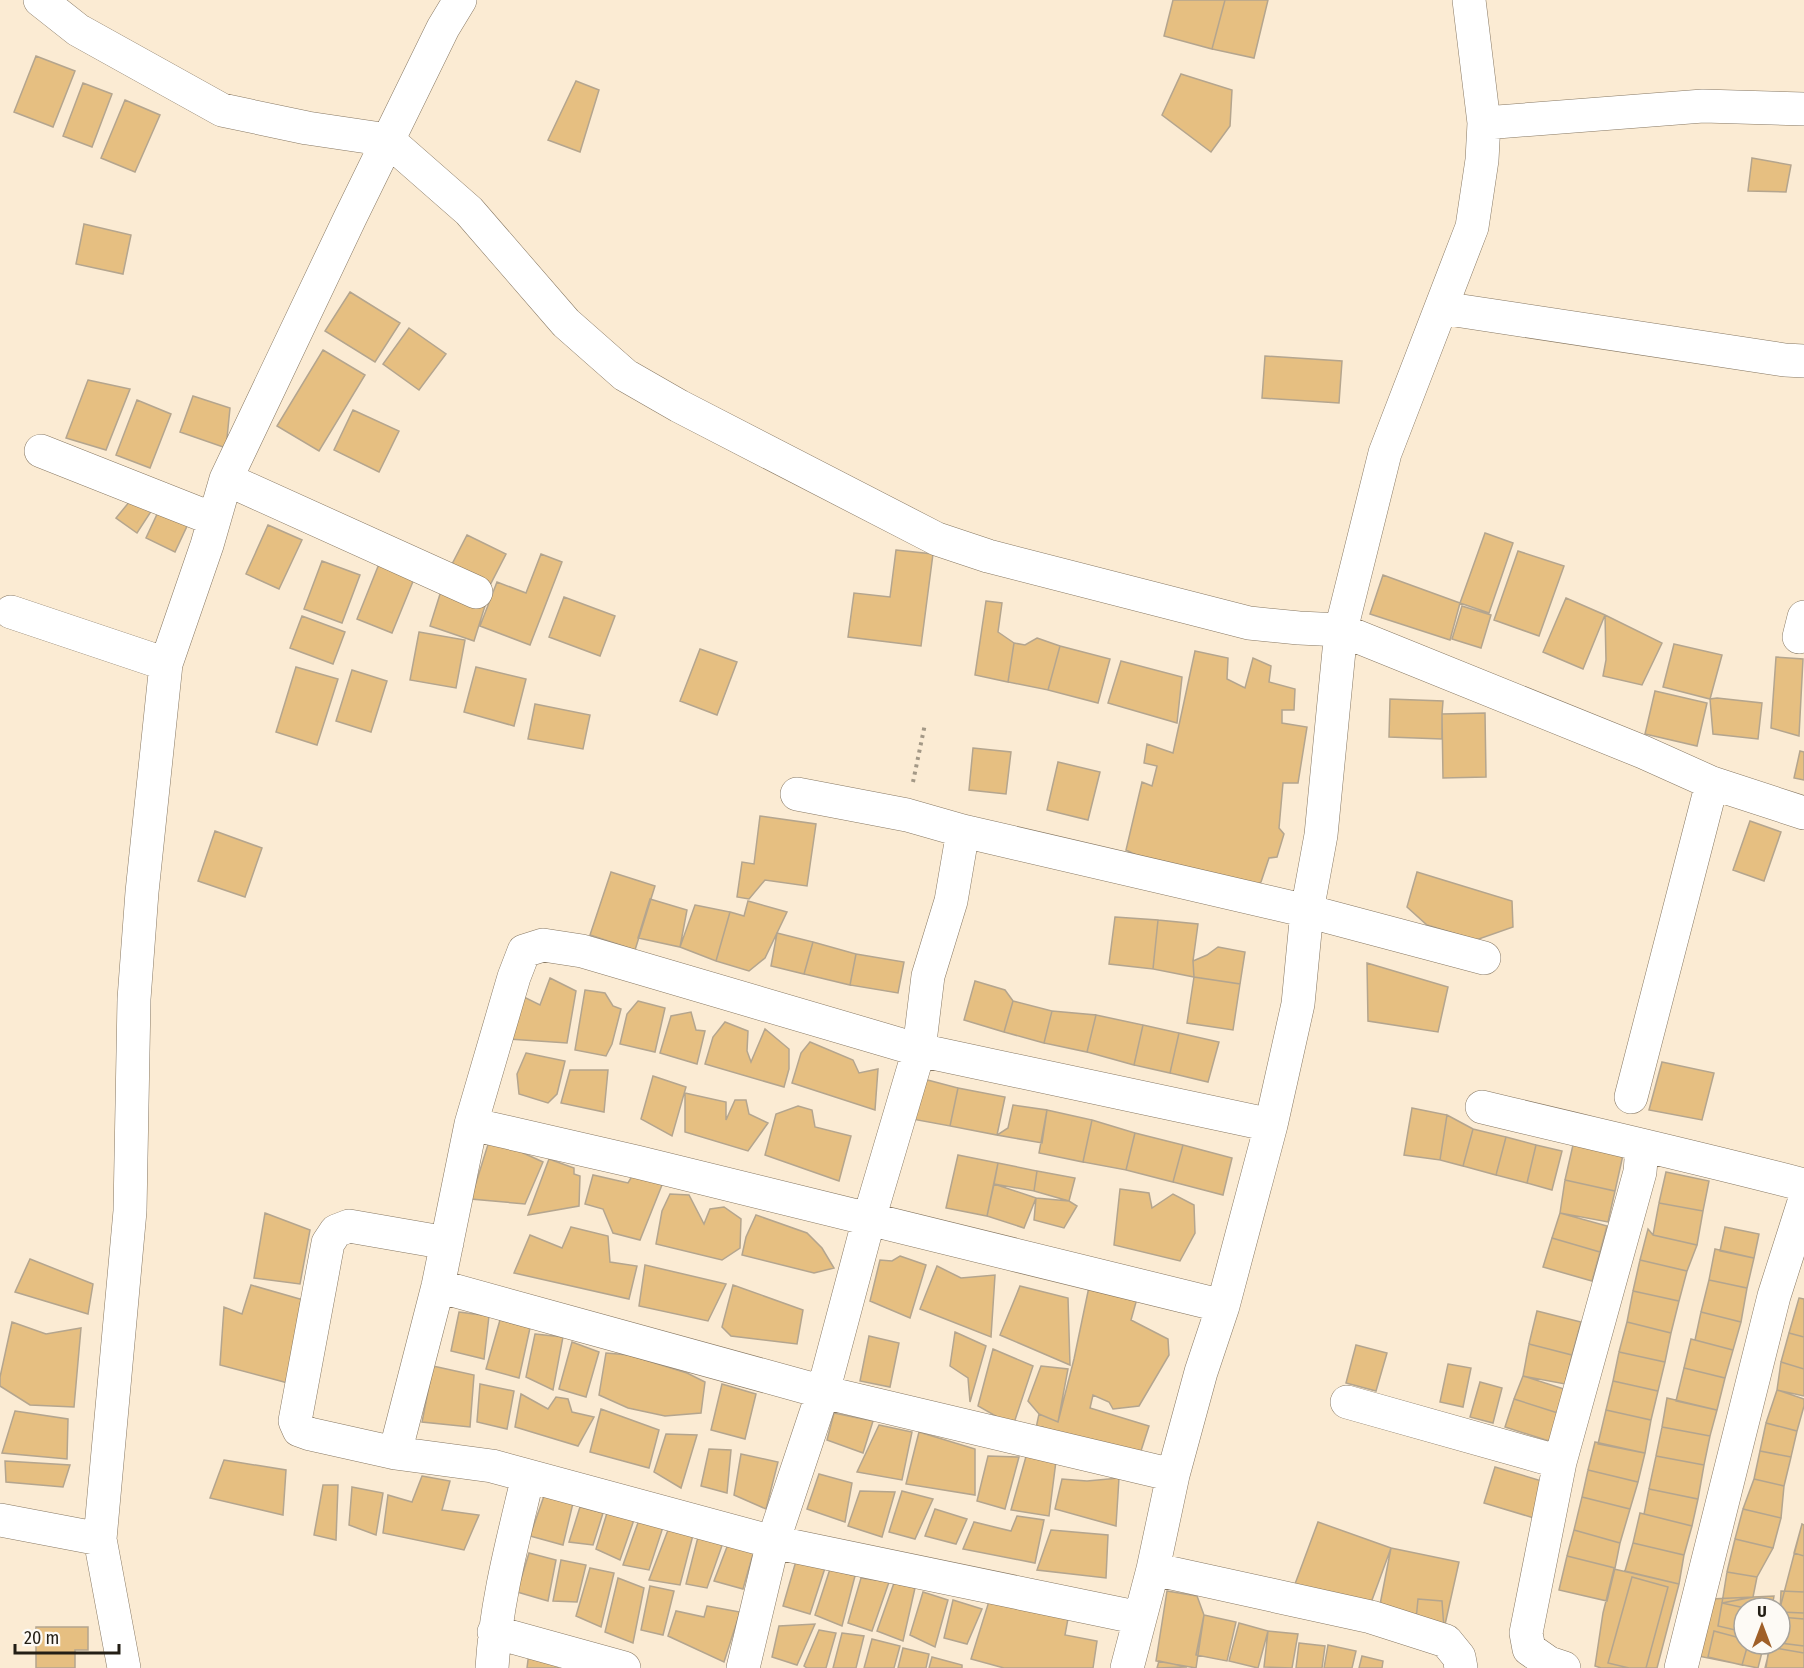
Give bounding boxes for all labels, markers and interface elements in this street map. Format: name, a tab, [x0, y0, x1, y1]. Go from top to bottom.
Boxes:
north arrow	[1732, 1596, 1792, 1656]
text: U	[1757, 1602, 1767, 1621]
scale bar	[15, 1617, 118, 1655]
text: 20 m	[24, 1627, 59, 1649]

